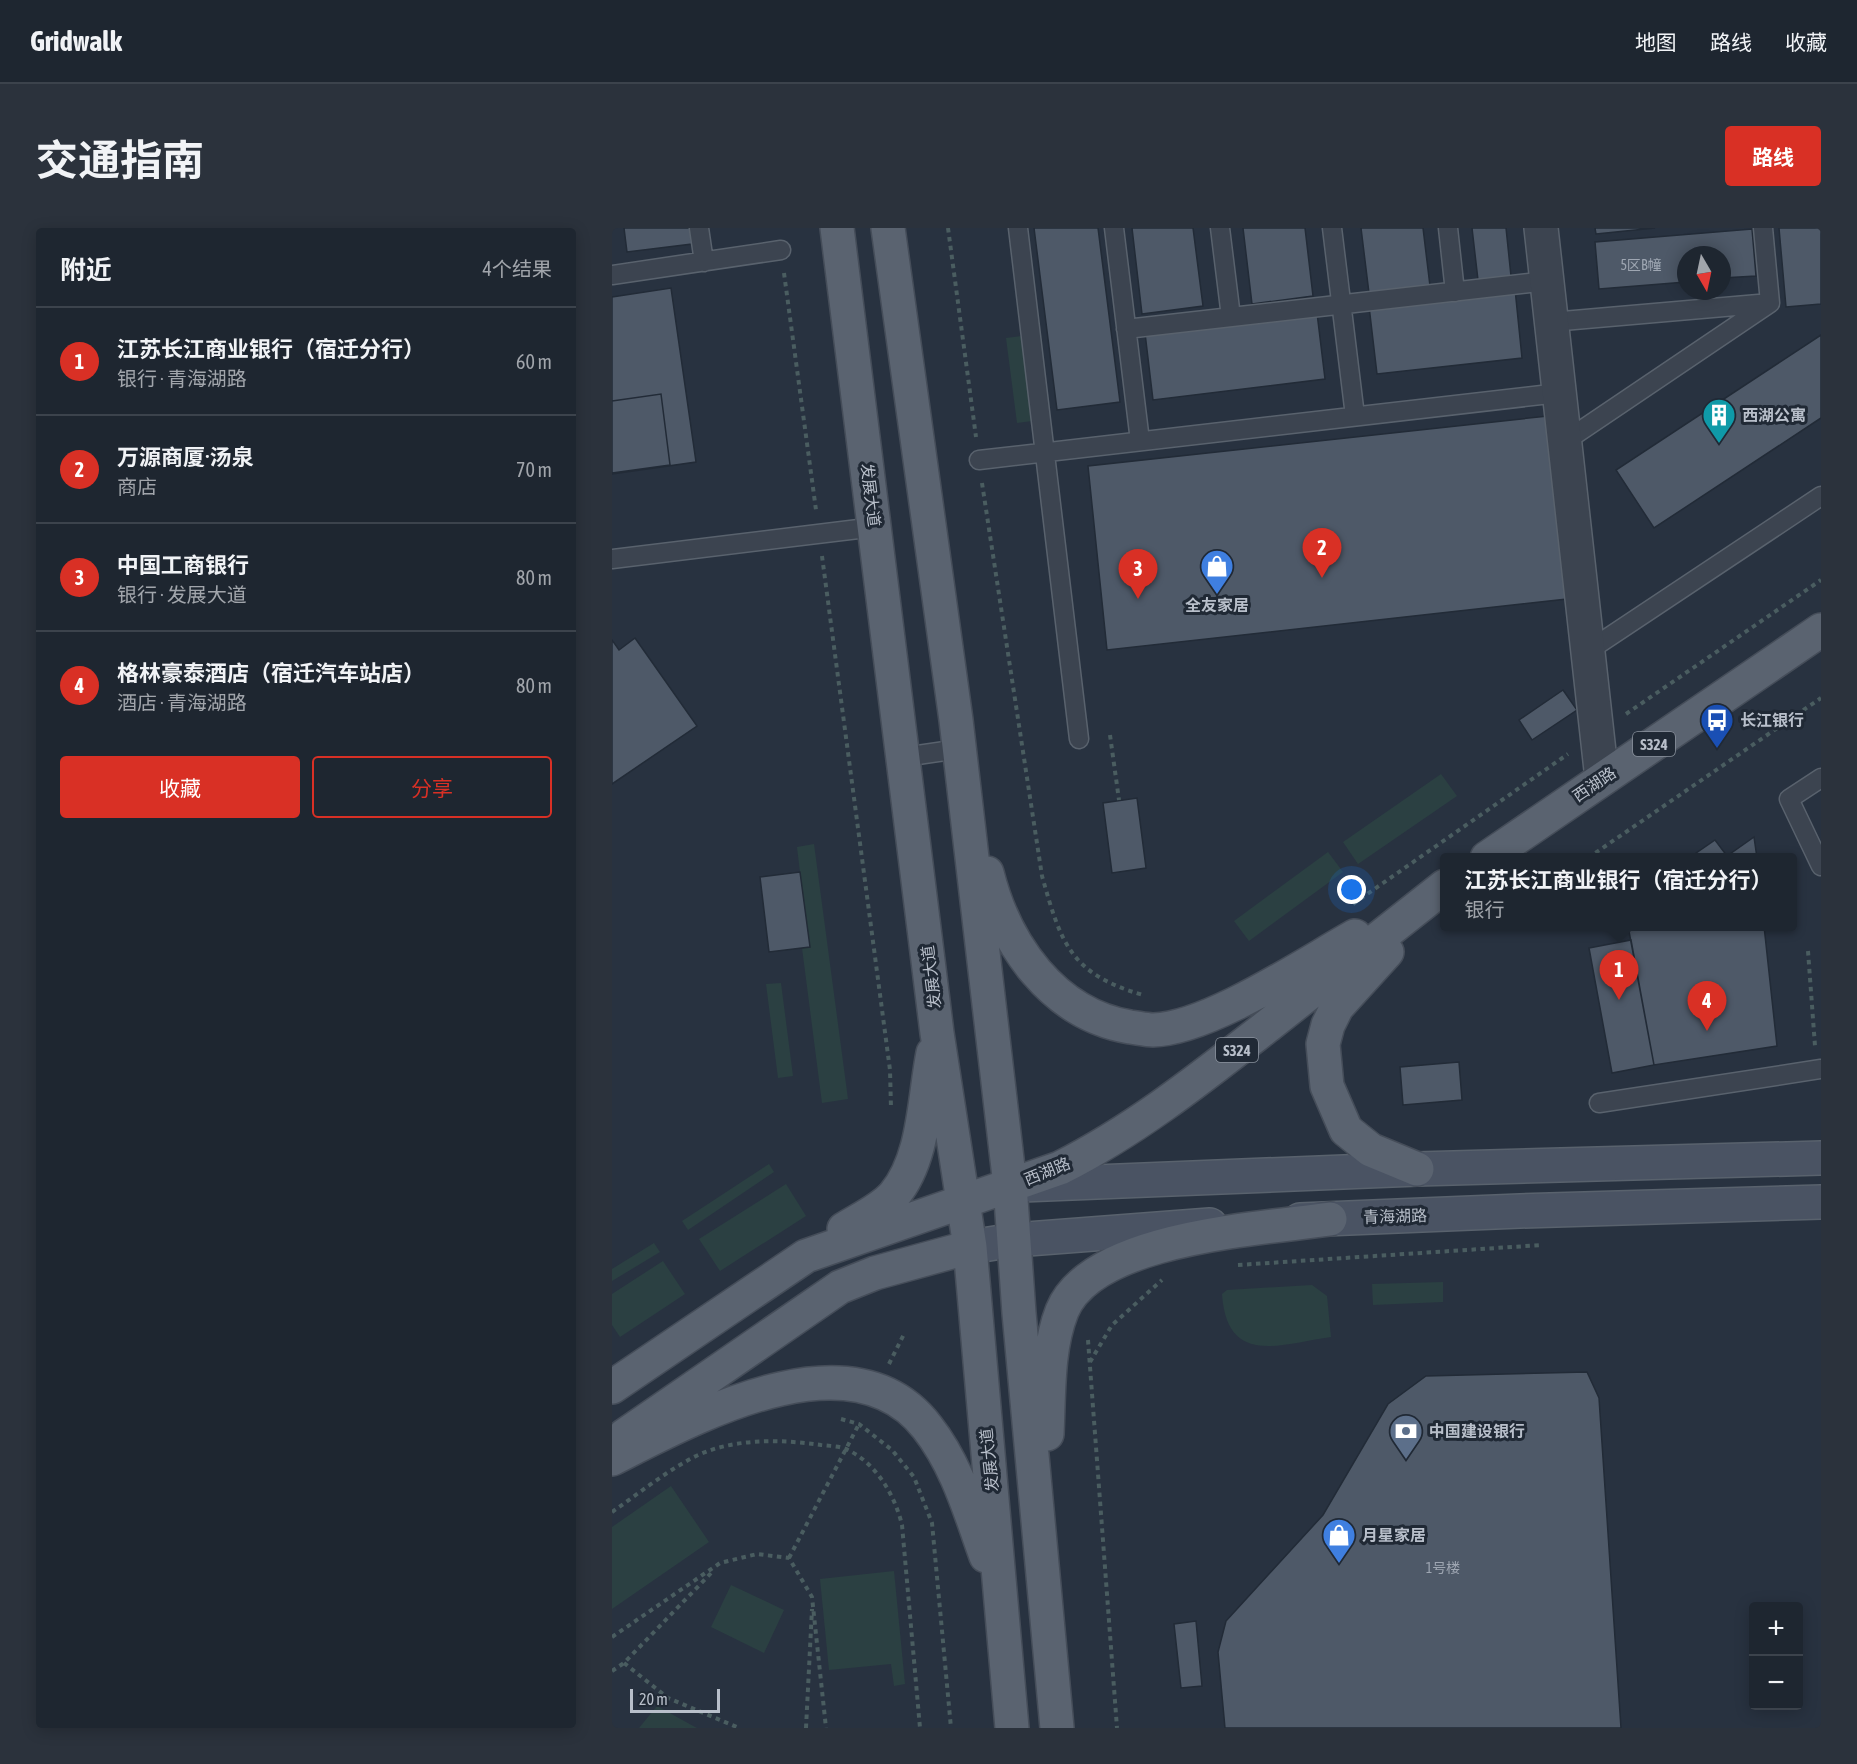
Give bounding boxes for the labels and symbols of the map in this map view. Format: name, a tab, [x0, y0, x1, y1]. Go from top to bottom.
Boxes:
north arrow	[1677, 246, 1731, 300]
house number: 5区B幢	[1620, 257, 1662, 273]
building icon: 西湖公寓	[1701, 397, 1737, 444]
place label: 西湖公寓	[1742, 406, 1806, 424]
street label: 发展大道	[858, 462, 884, 528]
pin: 2	[1302, 528, 1342, 578]
shop icon: 全友家居	[1199, 548, 1235, 595]
pin: 3	[1118, 550, 1158, 599]
place label: 全友家居	[1185, 596, 1249, 614]
bus stop icon: 长江银行	[1699, 702, 1735, 749]
place label: 长江银行	[1740, 711, 1804, 729]
road number: S324	[1633, 732, 1675, 756]
street label: 西湖路	[1569, 763, 1619, 805]
your location	[1337, 875, 1366, 904]
street label: 发展大道	[918, 944, 944, 1010]
pin: 1	[1600, 950, 1638, 1000]
pin: 4	[1688, 982, 1726, 1031]
road number: S324	[1216, 1038, 1258, 1062]
street label: 西湖路	[1021, 1154, 1073, 1188]
street label: 青海湖路	[1363, 1206, 1427, 1226]
bank icon: 中国建设银行	[1388, 1413, 1424, 1460]
place label: 中国建设银行	[1429, 1422, 1525, 1440]
street label: 发展大道	[977, 1427, 1001, 1493]
shop icon: 月星家居	[1321, 1517, 1357, 1564]
place label: 月星家居	[1362, 1526, 1426, 1544]
house number: 1号楼	[1426, 1560, 1460, 1576]
scale bar	[630, 1686, 720, 1714]

